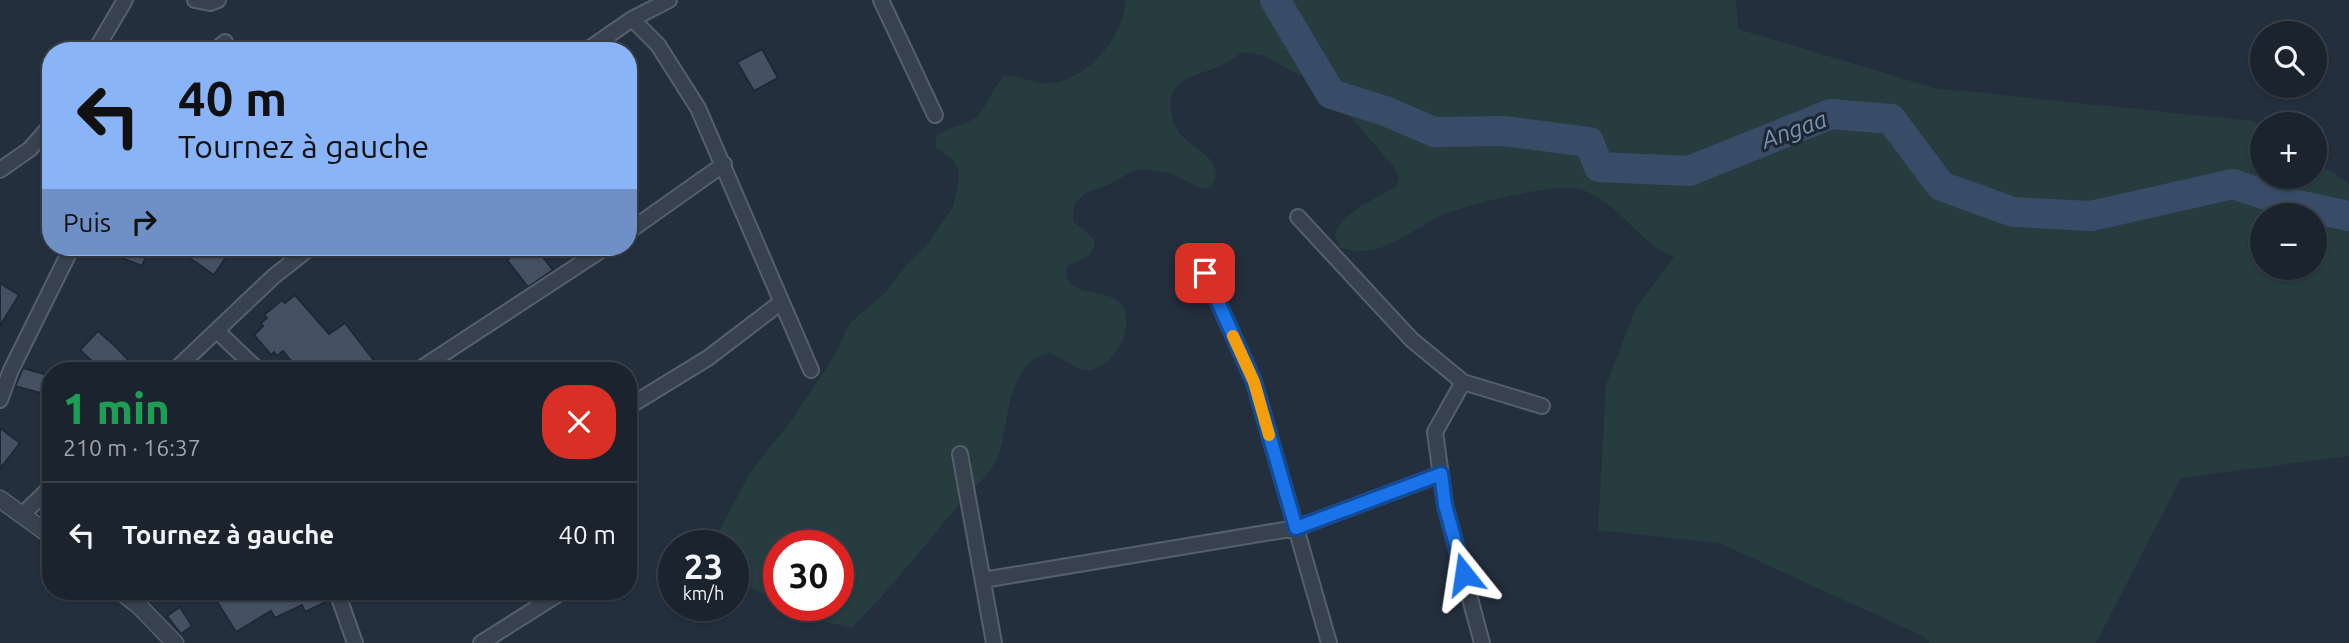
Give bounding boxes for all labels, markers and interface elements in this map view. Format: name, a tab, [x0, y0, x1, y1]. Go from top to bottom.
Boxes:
map controls	[2250, 21, 2327, 280]
button: search	[2250, 21, 2327, 98]
icon: left	[63, 70, 154, 161]
text: 40 m	[178, 70, 287, 125]
water label: Angaa	[1756, 105, 1830, 154]
button: +	[2250, 112, 2327, 189]
text: Tournez à gauche	[178, 128, 429, 164]
icon: right	[125, 203, 163, 241]
button: −	[2250, 203, 2327, 280]
text: Puis	[63, 208, 111, 237]
pin	[1175, 243, 1235, 303]
icon: arrive	[1186, 254, 1224, 292]
text: 1 min	[63, 385, 170, 432]
button: close	[542, 385, 616, 459]
text: 210 m · 16:37	[63, 435, 201, 460]
icon: left	[63, 516, 101, 554]
text: Tournez à gauche	[122, 520, 334, 549]
text: 40 m	[558, 520, 616, 549]
speed limit sign: 30	[763, 530, 854, 621]
position arrow	[1427, 537, 1501, 611]
text: 23	[684, 546, 723, 586]
text: km/h	[683, 583, 724, 603]

